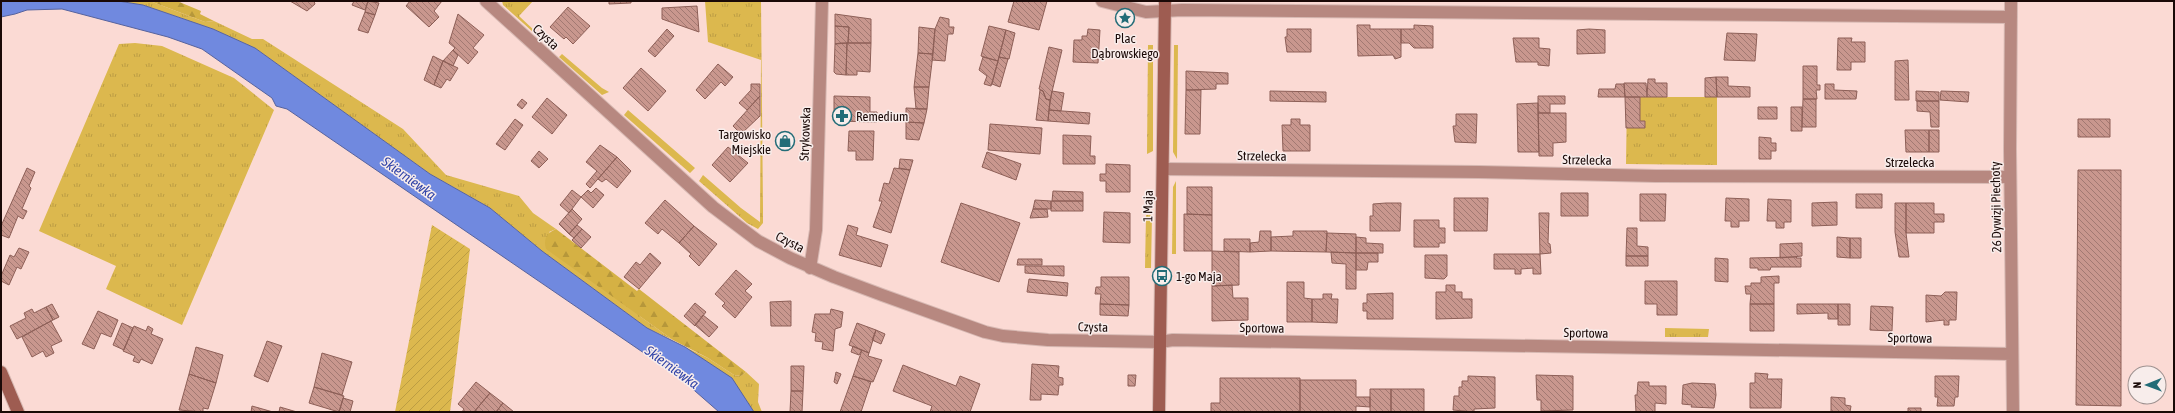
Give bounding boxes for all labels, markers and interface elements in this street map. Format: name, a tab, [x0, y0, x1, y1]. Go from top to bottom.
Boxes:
place icon: Plac Dąbrowskiego	[1114, 7, 1136, 29]
street label: Czysta	[530, 21, 562, 53]
place label: Plac Dąbrowskiego	[1091, 31, 1159, 61]
pharmacy icon: Remedium	[831, 105, 853, 127]
street label: Strykowska	[797, 107, 813, 161]
place label: Remedium	[856, 109, 908, 124]
place label: Targowisko Miejskie	[718, 127, 771, 157]
shop icon: Targowisko Miejskie	[774, 130, 796, 152]
street label: Strzelecka	[1237, 148, 1287, 164]
street label: Strzelecka	[1562, 152, 1612, 168]
water label: Skierniewka	[378, 153, 439, 203]
street label: Strzelecka	[1885, 155, 1935, 170]
street label: 26 Dywizji Piechoty	[1988, 161, 2004, 253]
street label: 1 Maja	[1140, 190, 1156, 222]
street label: Czysta	[773, 228, 807, 256]
bus stop icon: 1-go Maja	[1151, 265, 1173, 287]
place label: 1-go Maja	[1176, 269, 1222, 284]
street label: Czysta	[1078, 319, 1108, 335]
street label: Sportowa	[1240, 320, 1284, 336]
street label: Sportowa	[1564, 325, 1608, 341]
street label: Sportowa	[1888, 330, 1932, 346]
water label: Skierniewka	[641, 342, 702, 392]
north arrow	[2127, 365, 2167, 405]
text: N	[2131, 382, 2143, 389]

